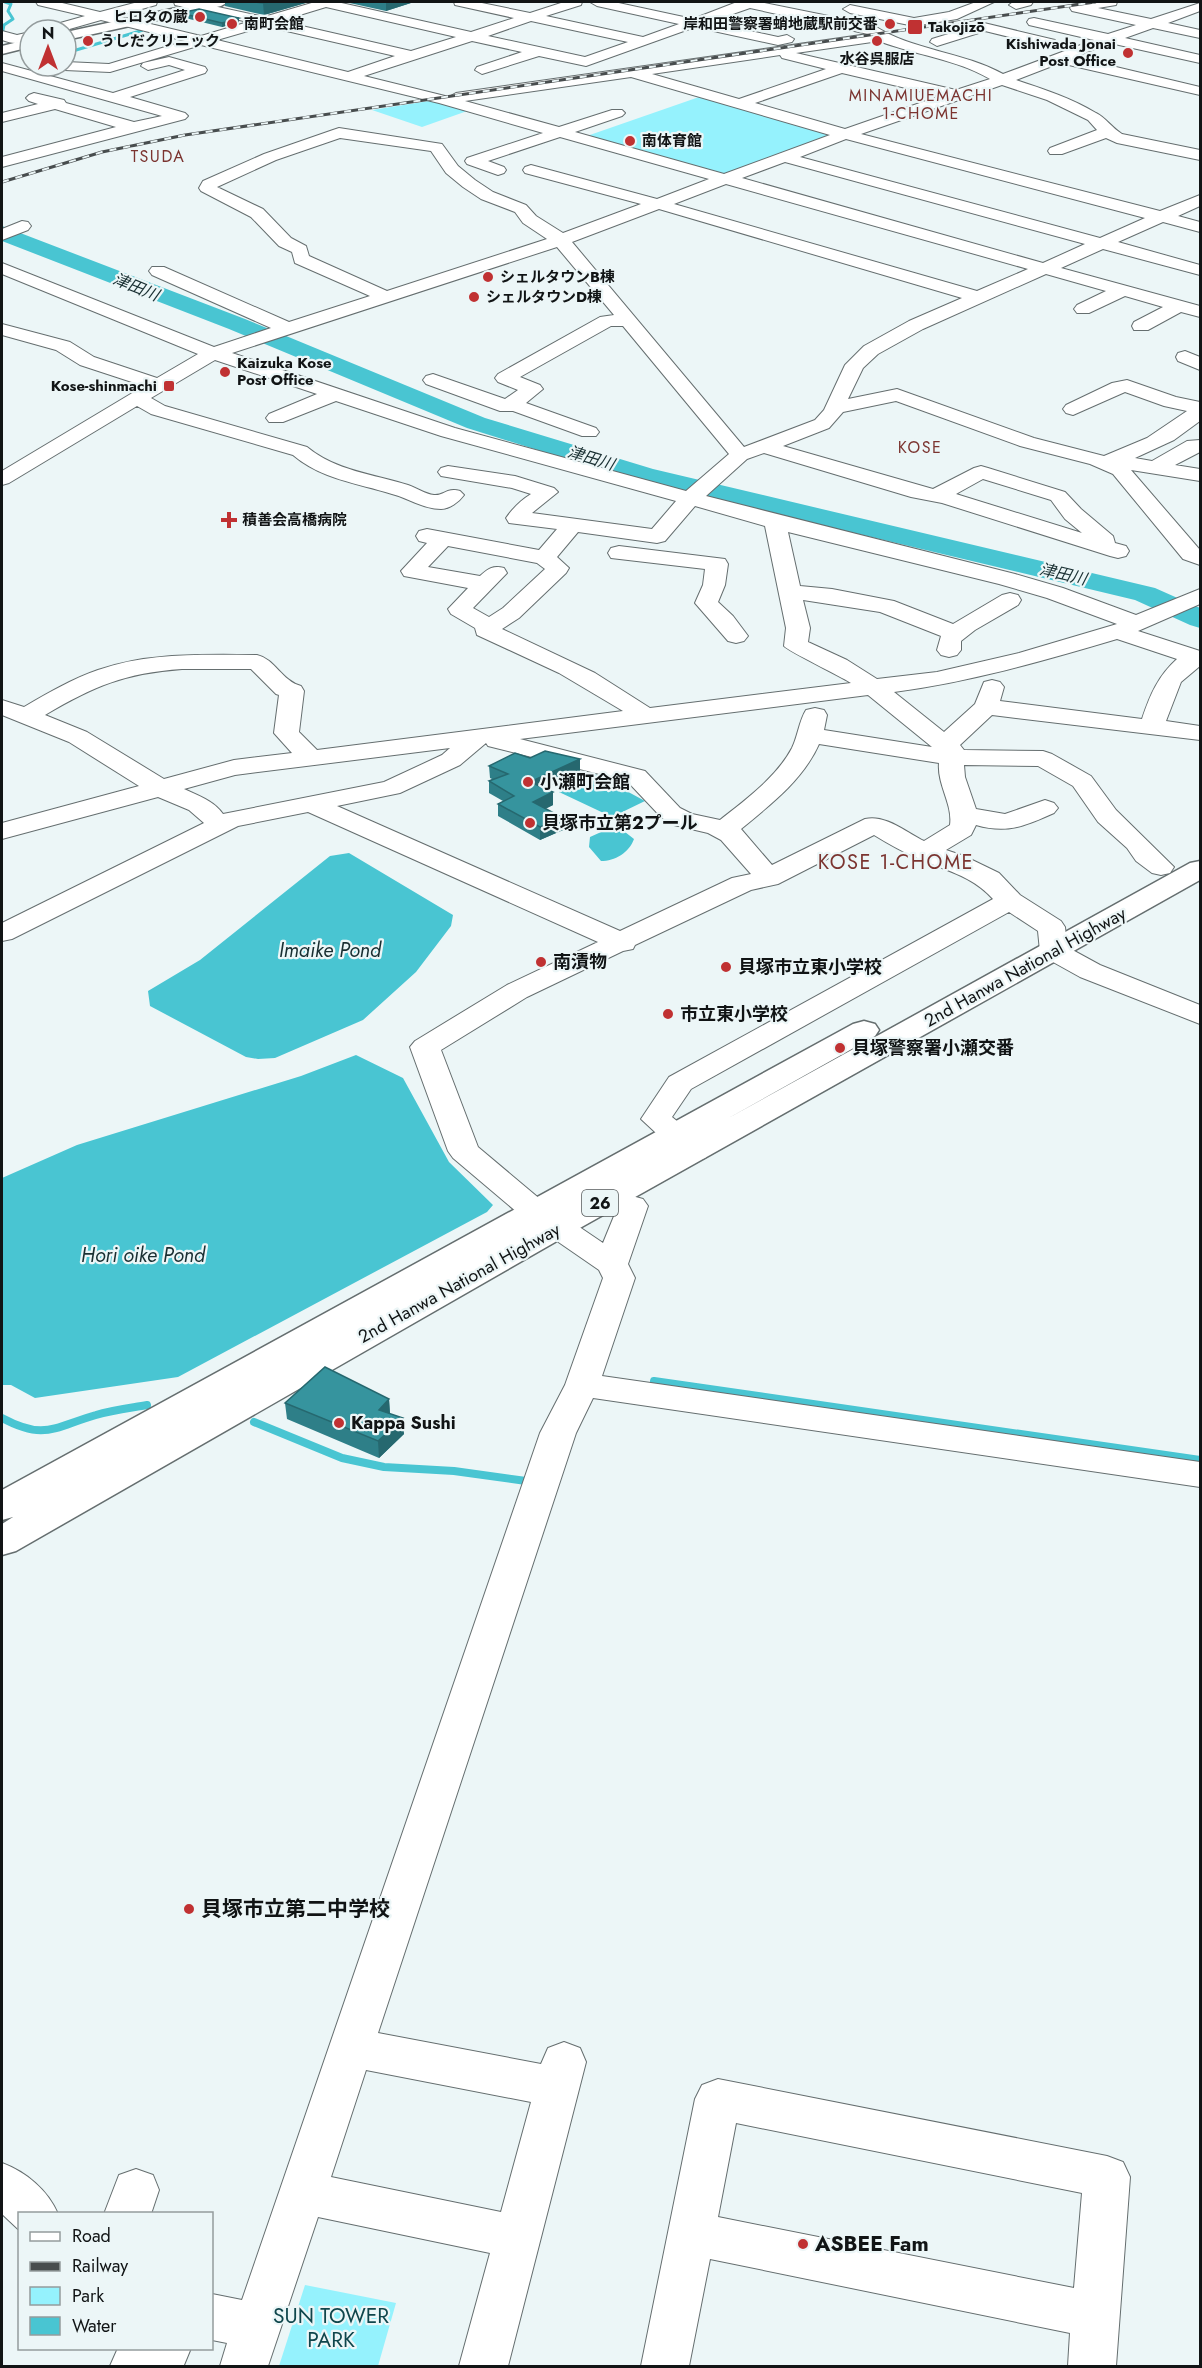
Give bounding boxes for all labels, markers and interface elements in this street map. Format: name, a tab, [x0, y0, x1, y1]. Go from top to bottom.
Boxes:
place label: ヒロタの蔵	[113, 6, 188, 28]
marker: ヒロタの蔵	[193, 10, 207, 24]
place label: 南町会館	[244, 13, 304, 35]
place label: 岸和田警察署蛸地蔵駅前交番	[683, 13, 878, 35]
place label: Takojizō	[928, 16, 985, 38]
marker: 南町会館	[225, 17, 239, 31]
marker: 岸和田警察署蛸地蔵駅前交番	[883, 17, 897, 31]
north arrow	[18, 18, 78, 78]
marker: Takojizō	[906, 18, 924, 36]
text: N	[42, 22, 54, 45]
place label: うしだクリニック	[100, 30, 220, 52]
place label: Kishiwada Jonai Post Office	[1006, 33, 1116, 72]
marker: うしだクリニック	[81, 34, 95, 48]
marker: 水谷呉服店	[870, 34, 884, 48]
marker: Kishiwada Jonai Post Office	[1121, 46, 1135, 60]
place label: 水谷呉服店	[839, 48, 915, 70]
district label: MINAMIUEMACHI 1-CHOME	[849, 84, 993, 125]
place label: 南体育館	[642, 130, 702, 152]
marker: 南体育館	[623, 134, 637, 148]
district label: TSUDA	[131, 145, 185, 168]
place label: シェルタウンB棟	[500, 266, 615, 288]
water label: 津田川	[109, 267, 164, 307]
marker: シェルタウンB棟	[481, 270, 495, 284]
place label: シェルタウンD棟	[486, 286, 602, 308]
marker: シェルタウンD棟	[467, 290, 481, 304]
place label: Kaizuka Kose Post Office	[237, 352, 332, 391]
marker: Kaizuka Kose Post Office	[218, 365, 232, 379]
place label: Kose-shinmachi	[51, 375, 157, 397]
marker: Kose-shinmachi	[162, 379, 176, 393]
district label: KOSE	[898, 436, 942, 459]
water label: 津田川	[565, 440, 619, 477]
place label: 積善会高橋病院	[242, 509, 347, 531]
marker: 積善会高橋病院	[220, 511, 238, 529]
water label: 津田川	[1037, 557, 1091, 591]
place label: 小瀬町会館	[540, 769, 630, 795]
marker: 小瀬町会館	[521, 775, 535, 789]
place label: 貝塚市立第2プール	[542, 810, 698, 836]
marker: 貝塚市立第2プール	[523, 816, 537, 830]
district label: KOSE 1-CHOME	[818, 848, 974, 877]
street label: 2nd Hanwa National Highway	[919, 900, 1131, 1034]
water label: Imaike Pond	[279, 936, 382, 965]
place label: 南漬物	[553, 949, 607, 975]
place label: 貝塚市立東小学校	[738, 954, 882, 980]
marker: 南漬物	[534, 955, 548, 969]
marker: 貝塚市立東小学校	[719, 960, 733, 974]
place label: 市立東小学校	[680, 1001, 788, 1027]
marker: 市立東小学校	[661, 1007, 675, 1021]
place label: 貝塚警察署小瀬交番	[852, 1035, 1014, 1061]
marker: 貝塚警察署小瀬交番	[833, 1041, 847, 1055]
road number: 26	[582, 1190, 618, 1216]
street label: 2nd Hanwa National Highway	[353, 1216, 565, 1350]
water label: Hori oike Pond	[81, 1241, 206, 1270]
place label: Kappa Sushi	[351, 1410, 456, 1436]
marker: Kappa Sushi	[332, 1416, 346, 1430]
place label: 貝塚市立第二中学校	[201, 1894, 390, 1924]
marker: 貝塚市立第二中学校	[182, 1902, 196, 1916]
legend	[18, 2212, 213, 2350]
text: Road	[72, 2223, 111, 2249]
place label: ASBEE Fam	[814, 2229, 929, 2259]
marker: ASBEE Fam	[796, 2237, 810, 2251]
text: Railway	[72, 2253, 128, 2279]
text: Park	[72, 2283, 104, 2309]
park label: SUN TOWER PARK	[273, 2301, 389, 2355]
text: Water	[72, 2313, 117, 2339]

